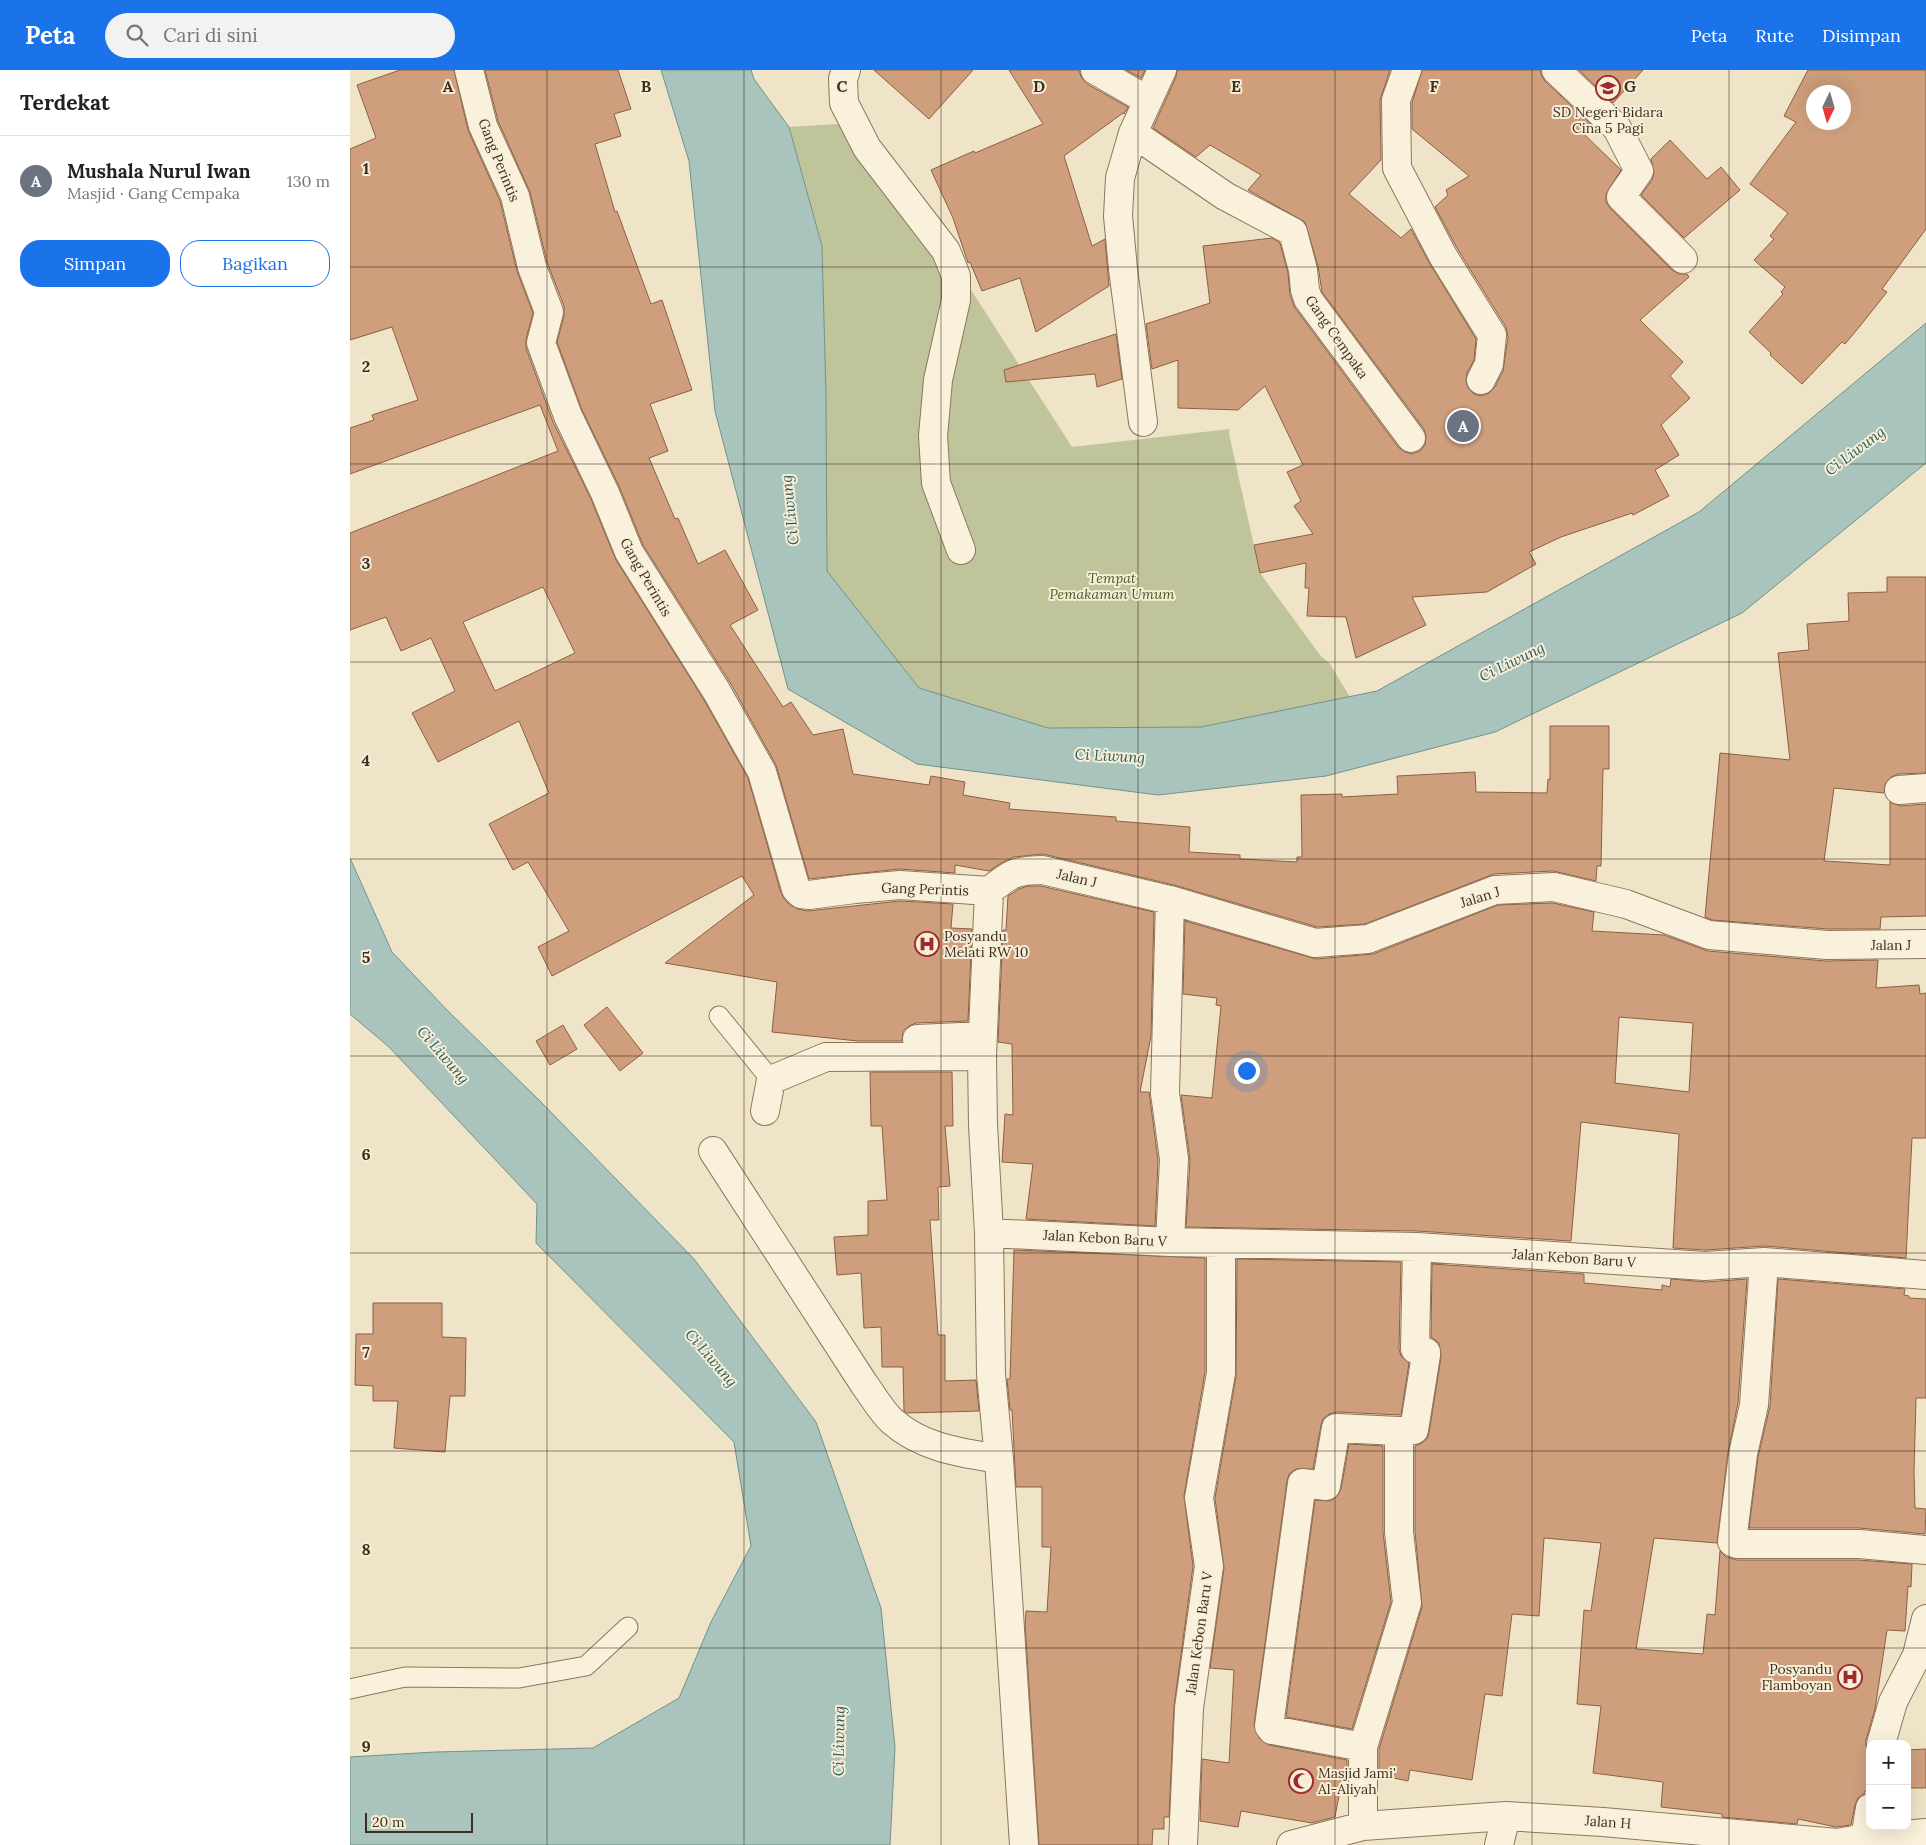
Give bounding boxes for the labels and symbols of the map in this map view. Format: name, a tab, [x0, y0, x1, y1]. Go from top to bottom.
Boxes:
school or university icon: SD Negeri Bidara Cina 5 Pagi	[1595, 75, 1621, 101]
text: A	[443, 76, 454, 96]
text: B	[641, 76, 652, 96]
text: C	[836, 76, 848, 96]
text: D	[1033, 76, 1045, 96]
text: E	[1231, 76, 1241, 96]
text: F	[1429, 76, 1439, 96]
text: G	[1624, 76, 1636, 96]
north arrow	[1806, 85, 1851, 130]
place label: SD Negeri Bidara Cina 5 Pagi	[1553, 103, 1663, 137]
street label: Gang Perintis	[474, 116, 524, 204]
text: 1	[363, 158, 369, 178]
street label: Gang Cempaka	[1302, 292, 1372, 382]
text: 2	[362, 356, 370, 376]
pin: A	[1447, 407, 1479, 445]
water label: Ci Liwung	[1821, 422, 1889, 479]
water label: Ci Liwung	[776, 474, 803, 546]
street label: Gang Perintis	[616, 534, 676, 620]
text: 3	[362, 553, 371, 573]
park label: Tempat Pemakaman Umum	[1049, 569, 1175, 603]
water label: Ci Liwung	[1476, 638, 1548, 686]
water label: Ci Liwung	[1074, 744, 1146, 767]
text: 4	[362, 750, 371, 770]
street label: Jalan J	[1054, 864, 1099, 891]
street label: Gang Perintis	[881, 878, 969, 900]
street label: Jalan J	[1457, 882, 1502, 912]
place label: Posyandu Melati RW 10	[944, 927, 1028, 961]
hospital icon: Posyandu Melati RW 10	[914, 931, 940, 957]
street label: Jalan J	[1870, 936, 1911, 954]
text: 5	[362, 947, 371, 967]
water label: Ci Liwung	[413, 1022, 474, 1087]
your location	[1234, 1058, 1260, 1084]
text: 6	[361, 1144, 371, 1164]
street label: Jalan Kebon Baru V	[1042, 1226, 1168, 1250]
street label: Jalan Kebon Baru V	[1510, 1245, 1637, 1271]
water label: Ci Liwung	[681, 1325, 742, 1390]
text: 7	[362, 1342, 370, 1362]
text: 8	[361, 1539, 371, 1559]
street label: Jalan Kebon Baru V	[1181, 1569, 1217, 1697]
place label: Posyandu Flamboyan	[1761, 1660, 1832, 1694]
hospital icon: Posyandu Flamboyan	[1837, 1664, 1863, 1690]
water label: Ci Liwung	[828, 1706, 849, 1776]
text: 9	[361, 1736, 371, 1756]
place label: Masjid Jami' Al-Aliyah	[1317, 1764, 1396, 1798]
mosque icon: Masjid Jami' Al-Aliyah	[1288, 1768, 1314, 1794]
scale bar	[365, 1810, 472, 1833]
street label: Jalan H	[1583, 1811, 1632, 1833]

